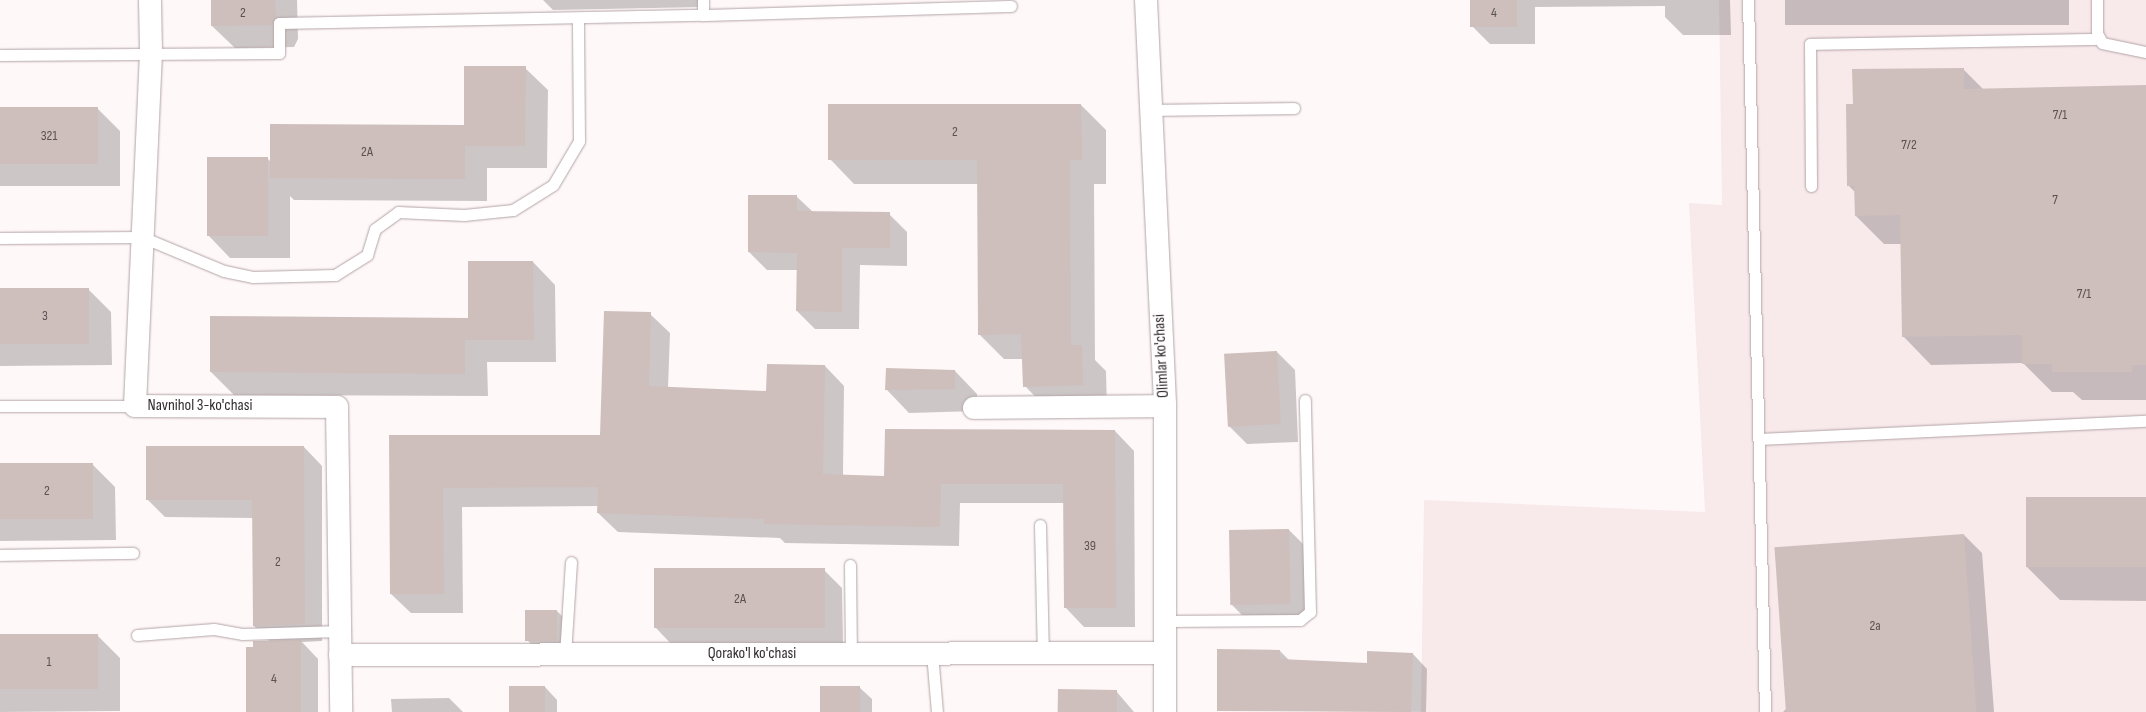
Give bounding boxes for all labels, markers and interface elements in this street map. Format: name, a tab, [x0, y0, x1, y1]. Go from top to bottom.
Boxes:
house number: 2	[240, 5, 246, 21]
house number: 4	[1491, 5, 1497, 21]
house number: 7/1	[2053, 107, 2067, 123]
house number: 2	[952, 124, 958, 140]
house number: 321	[41, 128, 57, 144]
house number: 7/2	[1901, 137, 1917, 153]
house number: 2A	[361, 144, 373, 160]
house number: 7	[2052, 192, 2058, 208]
house number: 7/1	[2077, 286, 2091, 302]
house number: 3	[42, 308, 48, 324]
street label: Olimlar ko'chasi	[1150, 314, 1174, 398]
street label: Navnihol 3-ko'chasi	[148, 396, 252, 416]
house number: 2	[44, 483, 50, 499]
house number: 39	[1084, 538, 1096, 554]
house number: 2	[275, 554, 281, 570]
house number: 2A	[734, 591, 746, 607]
house number: 2a	[1869, 618, 1881, 634]
street label: Qorako'l ko'chasi	[708, 644, 796, 664]
house number: 1	[47, 654, 51, 670]
house number: 4	[271, 671, 277, 687]

